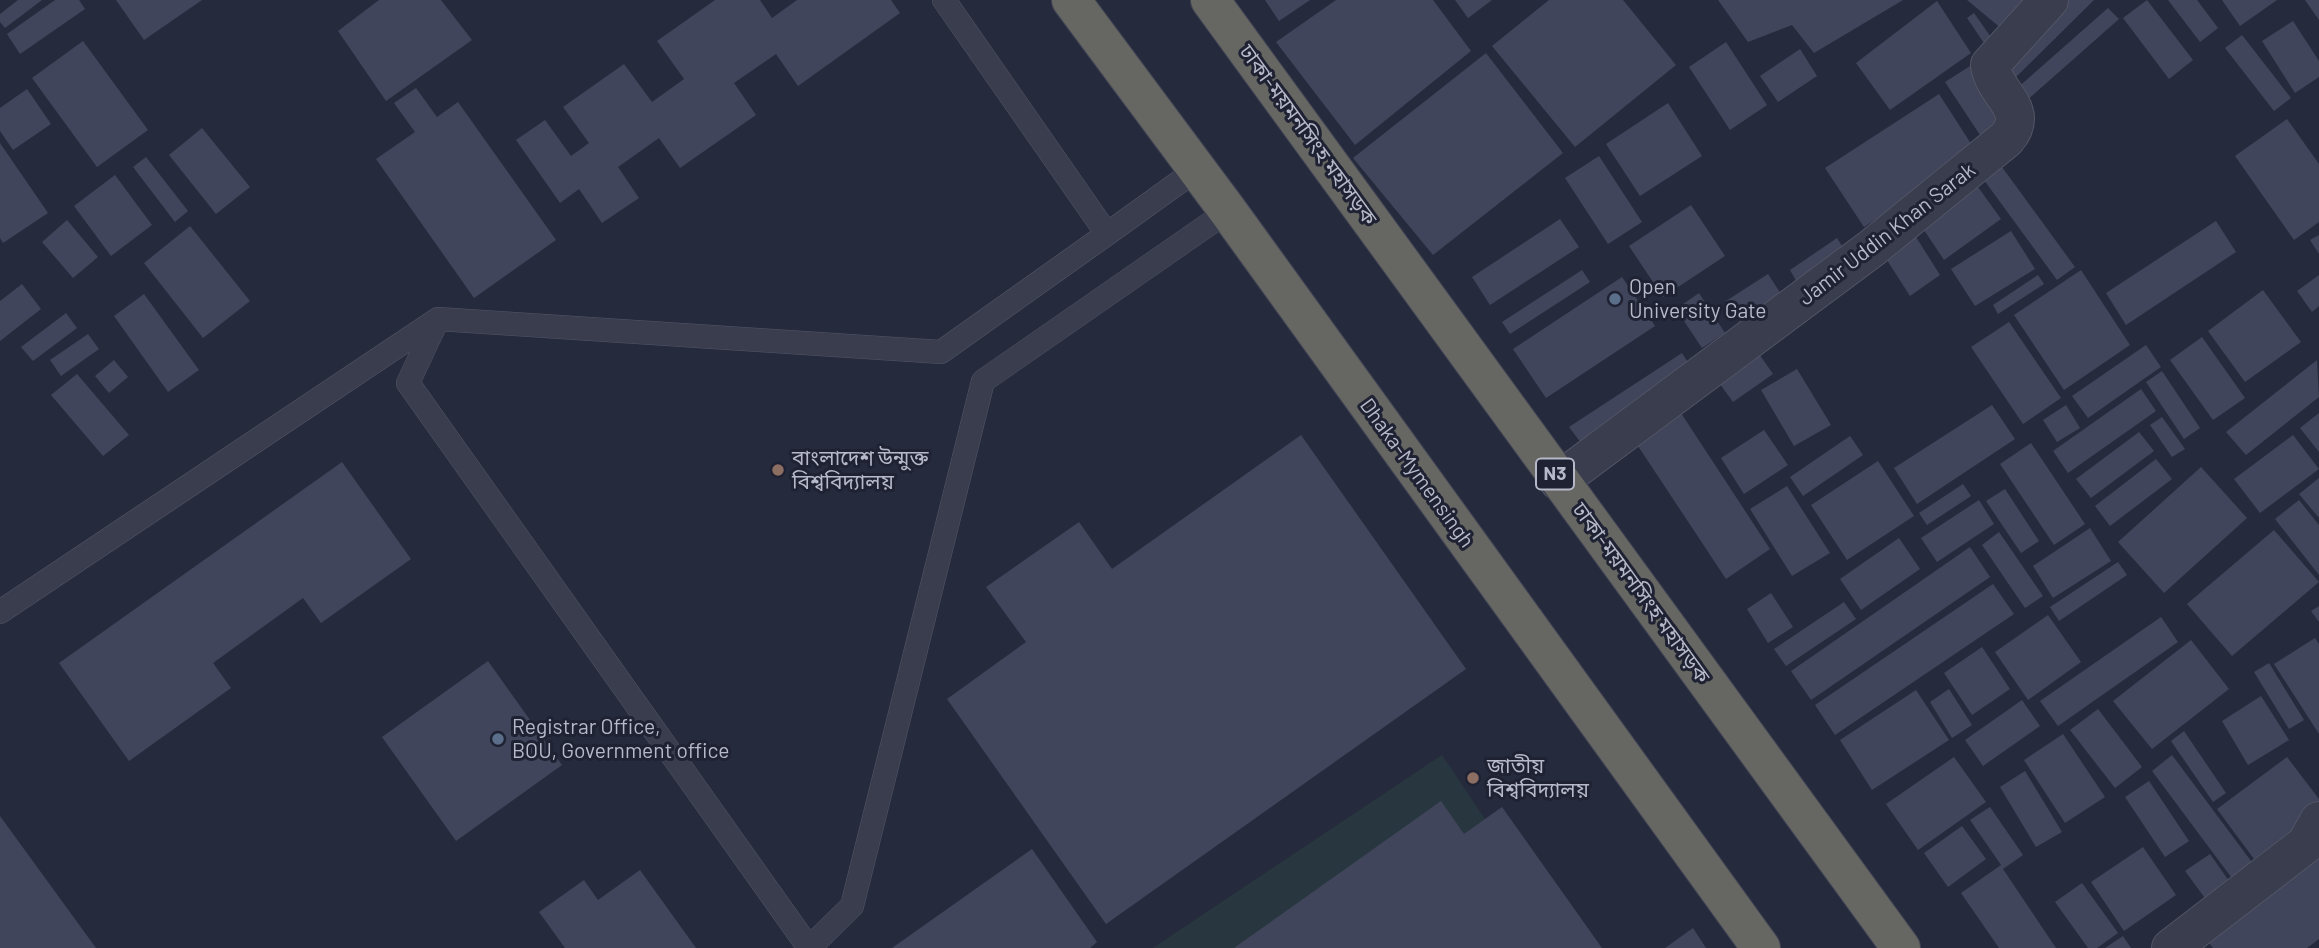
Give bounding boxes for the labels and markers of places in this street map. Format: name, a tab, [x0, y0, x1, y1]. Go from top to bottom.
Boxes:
place label: Open University Gate	[1629, 274, 1767, 324]
marker: Open University Gate	[1607, 291, 1623, 307]
place label: বাংলাদেশ উন্মুক্ত বিশ্ববিদ্যালয়	[792, 445, 929, 495]
marker: বাংলাদেশ উন্মুক্ত বিশ্ববিদ্যালয়	[770, 462, 786, 478]
place label: Registrar Office, BOU, Government office	[512, 714, 730, 764]
marker: Registrar Office, BOU, Government office	[490, 731, 506, 747]
place label: জাতীয় বিশ্ববিদ্যালয়	[1487, 753, 1589, 803]
marker: জাতীয় বিশ্ববিদ্যালয়	[1465, 770, 1481, 786]

